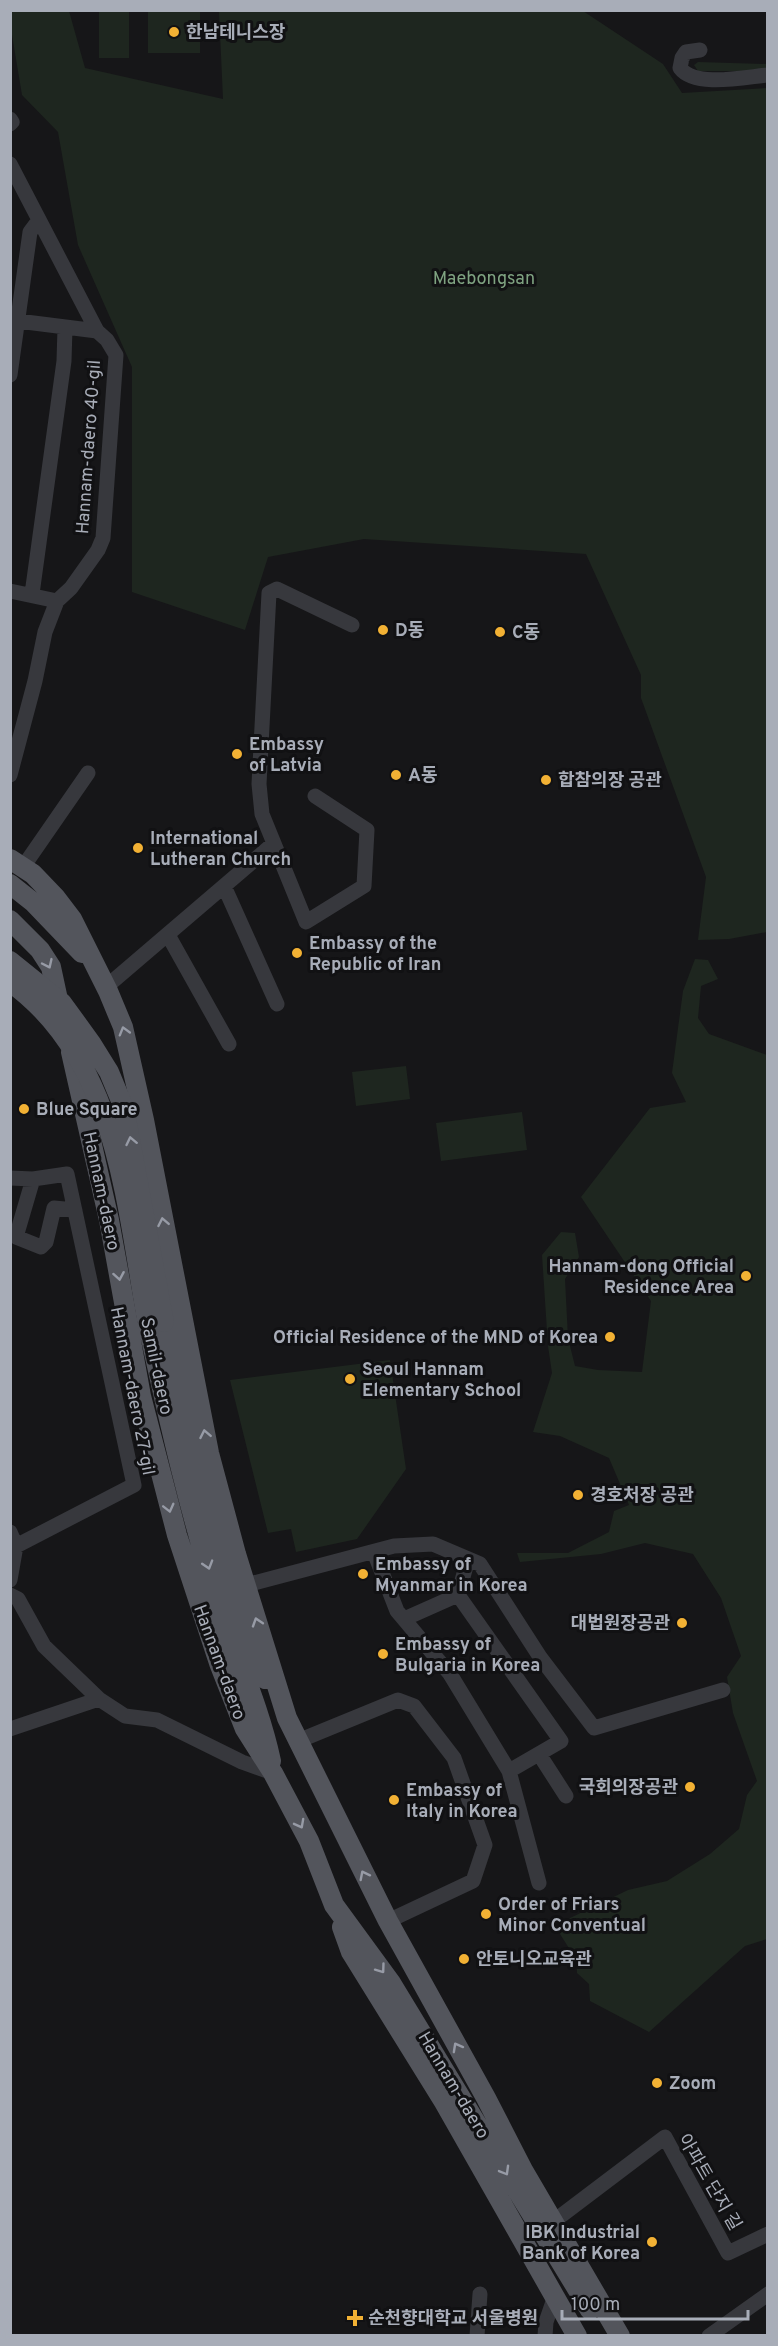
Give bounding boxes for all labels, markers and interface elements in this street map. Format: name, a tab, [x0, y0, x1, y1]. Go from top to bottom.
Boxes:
place label: 한남테니스장	[186, 22, 286, 45]
marker: 한남테니스장	[167, 25, 181, 39]
park label: Maebongsan	[433, 268, 535, 291]
street label: Hannam-daero 40-gil	[72, 359, 107, 535]
place label: D동	[395, 620, 424, 643]
place label: C동	[512, 622, 540, 645]
marker: D동	[376, 623, 390, 637]
marker: C동	[493, 625, 507, 639]
place label: Embassy of Latvia	[249, 734, 324, 778]
marker: Embassy of Latvia	[230, 747, 244, 761]
place label: A동	[408, 765, 437, 788]
marker: A동	[389, 768, 403, 782]
place label: 합참의장 공관	[558, 770, 662, 793]
marker: 합참의장 공관	[539, 773, 553, 787]
place label: International Lutheran Church	[150, 828, 291, 872]
marker: International Lutheran Church	[131, 841, 145, 855]
place label: Embassy of the Republic of Iran	[309, 933, 441, 977]
marker: Embassy of the Republic of Iran	[290, 946, 304, 960]
one-way arrow	[40, 958, 52, 969]
one-way arrow	[119, 1026, 131, 1037]
place label: Blue Square	[36, 1099, 138, 1122]
marker: Blue Square	[17, 1102, 31, 1116]
street label: Hannam-daero	[77, 1130, 124, 1253]
one-way arrow	[125, 1136, 138, 1146]
one-way arrow	[158, 1218, 170, 1227]
place label: Hannam-dong Official Residence Area	[548, 1256, 734, 1300]
marker: Hannam-dong Official Residence Area	[739, 1269, 753, 1283]
one-way arrow	[113, 1272, 125, 1281]
street label: Hannam-daero 27-gil	[104, 1305, 159, 1478]
street label: Samil-daero	[134, 1316, 177, 1417]
place label: Official Residence of the MND of Korea	[273, 1327, 598, 1350]
marker: Official Residence of the MND of Korea	[603, 1330, 617, 1344]
place label: Seoul Hannam Elementary School	[362, 1359, 521, 1403]
marker: Seoul Hannam Elementary School	[343, 1372, 357, 1386]
one-way arrow	[199, 1429, 212, 1439]
place label: 경호처장 공관	[590, 1485, 694, 1508]
marker: 경호처장 공관	[571, 1488, 585, 1502]
one-way arrow	[162, 1503, 175, 1513]
place label: Embassy of Myanmar in Korea	[375, 1554, 527, 1598]
one-way arrow	[201, 1559, 213, 1570]
marker: Embassy of Myanmar in Korea	[356, 1567, 370, 1581]
street label: Hannam-daero	[187, 1602, 250, 1723]
place label: 대법원장공관	[571, 1613, 670, 1636]
marker: 대법원장공관	[675, 1616, 689, 1630]
one-way arrow	[252, 1617, 265, 1628]
place label: Embassy of Bulgaria in Korea	[395, 1634, 540, 1678]
marker: Embassy of Bulgaria in Korea	[376, 1647, 390, 1661]
place label: 국회의장공관	[579, 1777, 678, 1800]
place label: Embassy of Italy in Korea	[406, 1780, 518, 1824]
marker: 국회의장공관	[683, 1780, 697, 1794]
marker: Embassy of Italy in Korea	[387, 1793, 401, 1807]
one-way arrow	[293, 1818, 304, 1829]
one-way arrow	[360, 1871, 372, 1882]
place label: Order of Friars Minor Conventual	[498, 1894, 646, 1938]
marker: Order of Friars Minor Conventual	[479, 1907, 493, 1921]
place label: 안토니오교육관	[476, 1949, 592, 1972]
marker: 안토니오교육관	[457, 1952, 471, 1966]
one-way arrow	[374, 1962, 385, 1973]
street label: Hannam-daero	[412, 2028, 494, 2144]
one-way arrow	[453, 2043, 465, 2053]
place label: Zoom	[669, 2073, 716, 2096]
marker: Zoom	[650, 2076, 664, 2090]
street label: 아파트 단지 길	[672, 2130, 746, 2235]
one-way arrow	[498, 2165, 509, 2175]
place label: IBK Industrial Bank of Korea	[522, 2222, 640, 2266]
marker: IBK Industrial Bank of Korea	[645, 2235, 659, 2249]
scale bar	[562, 2283, 748, 2321]
text: 100 m	[571, 2294, 620, 2317]
place label: 순천향대학교 서울병원	[368, 2308, 538, 2331]
marker: 순천향대학교 서울병원	[346, 2309, 364, 2327]

